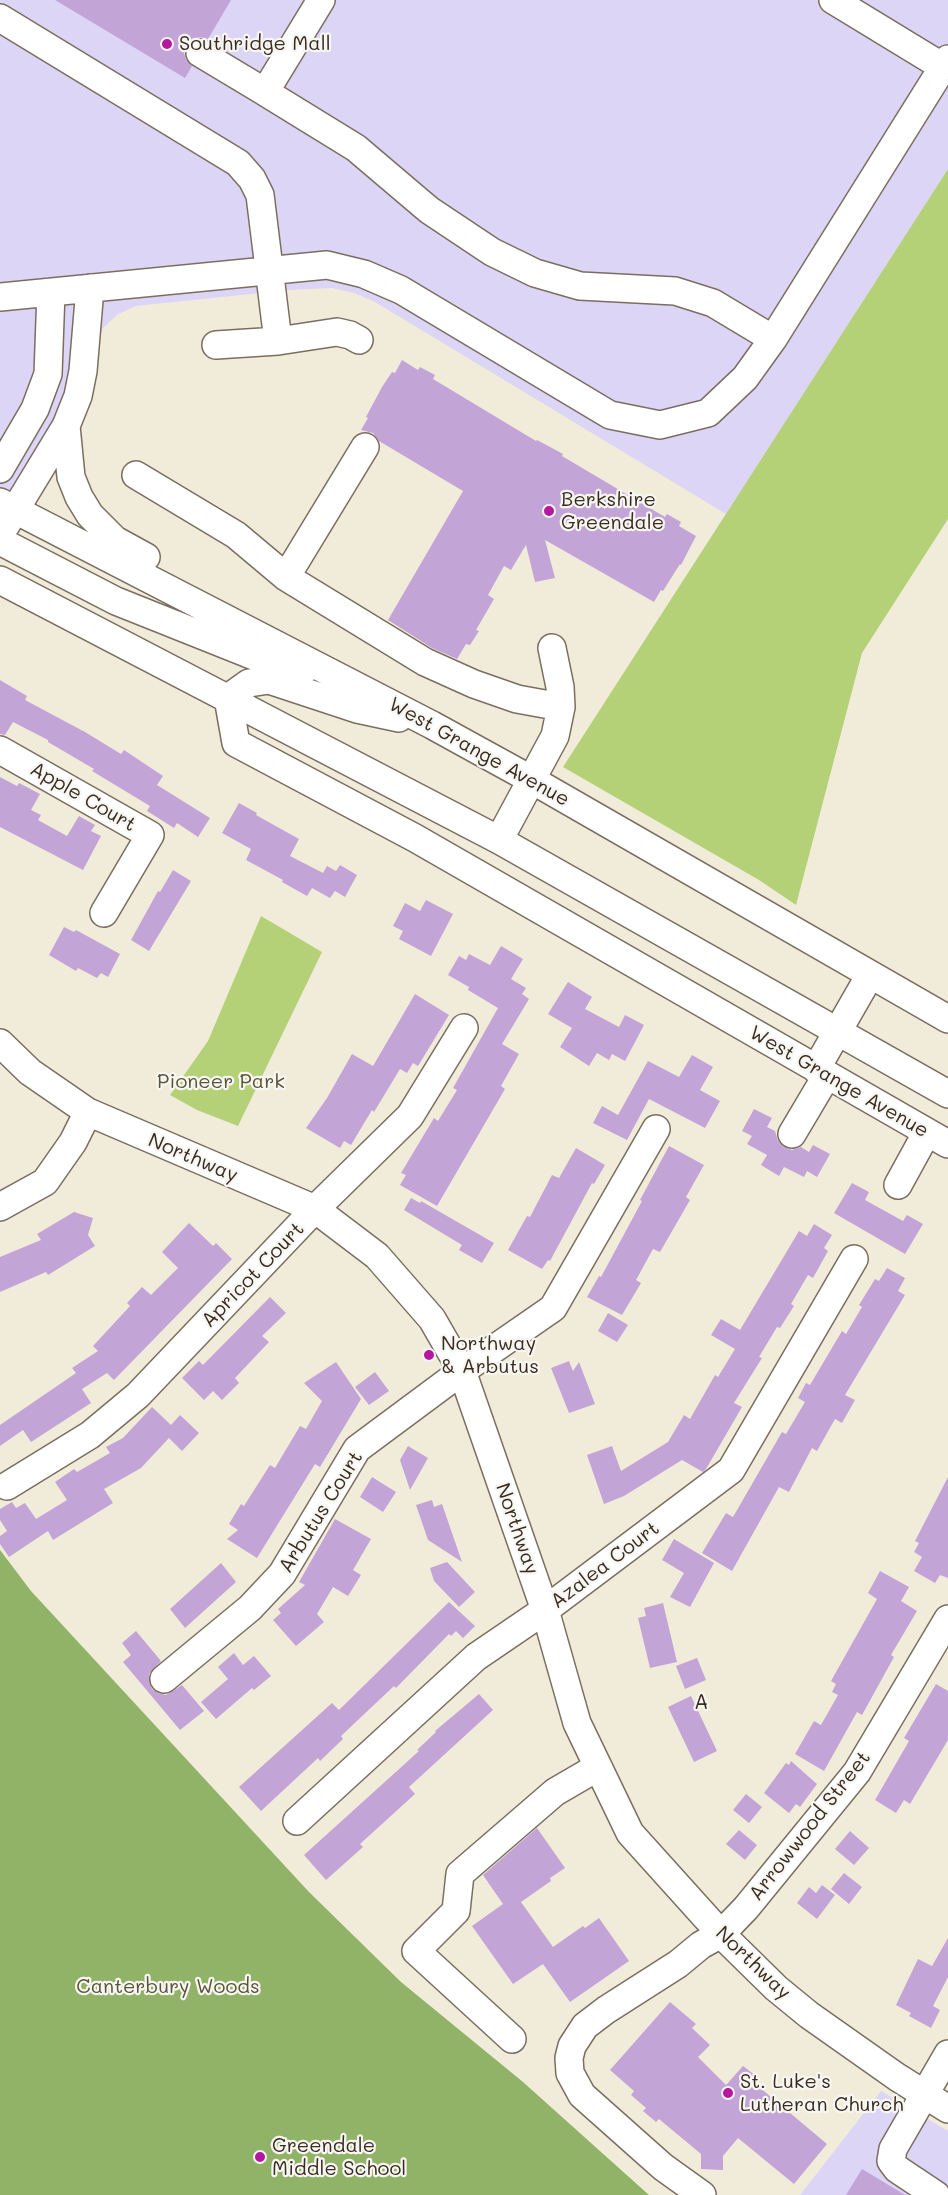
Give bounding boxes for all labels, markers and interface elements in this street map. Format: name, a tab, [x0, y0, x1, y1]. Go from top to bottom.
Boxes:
place label: Southridge Mall	[179, 32, 331, 56]
marker: Southridge Mall	[160, 37, 174, 51]
place label: Berkshire Greendale	[561, 488, 664, 535]
marker: Berkshire Greendale	[542, 504, 556, 518]
street label: West Grange Avenue	[384, 692, 574, 812]
street label: Apple Court	[26, 757, 140, 837]
street label: West Grange Avenue	[745, 1021, 933, 1143]
park label: Pioneer Park	[157, 1070, 285, 1094]
street label: Northway	[145, 1128, 241, 1188]
street label: Apricot Court	[197, 1217, 309, 1333]
place label: Northway & Arbutus	[441, 1332, 539, 1379]
marker: Northway & Arbutus	[422, 1348, 436, 1362]
street label: Arbutus Court	[274, 1447, 368, 1577]
street label: Northway	[490, 1480, 544, 1578]
street label: Azalea Court	[546, 1516, 664, 1614]
district label: A	[694, 1690, 710, 1716]
street label: Arrowwood Street	[744, 1746, 876, 1906]
street label: Northway	[710, 1921, 796, 2005]
park label: Canterbury Woods	[76, 1975, 260, 1999]
place label: St. Luke's Lutheran Church	[740, 2070, 903, 2117]
marker: St. Luke's Lutheran Church	[721, 2086, 735, 2100]
place label: Greendale Middle School	[272, 2134, 406, 2181]
marker: Greendale Middle School	[253, 2150, 267, 2164]

